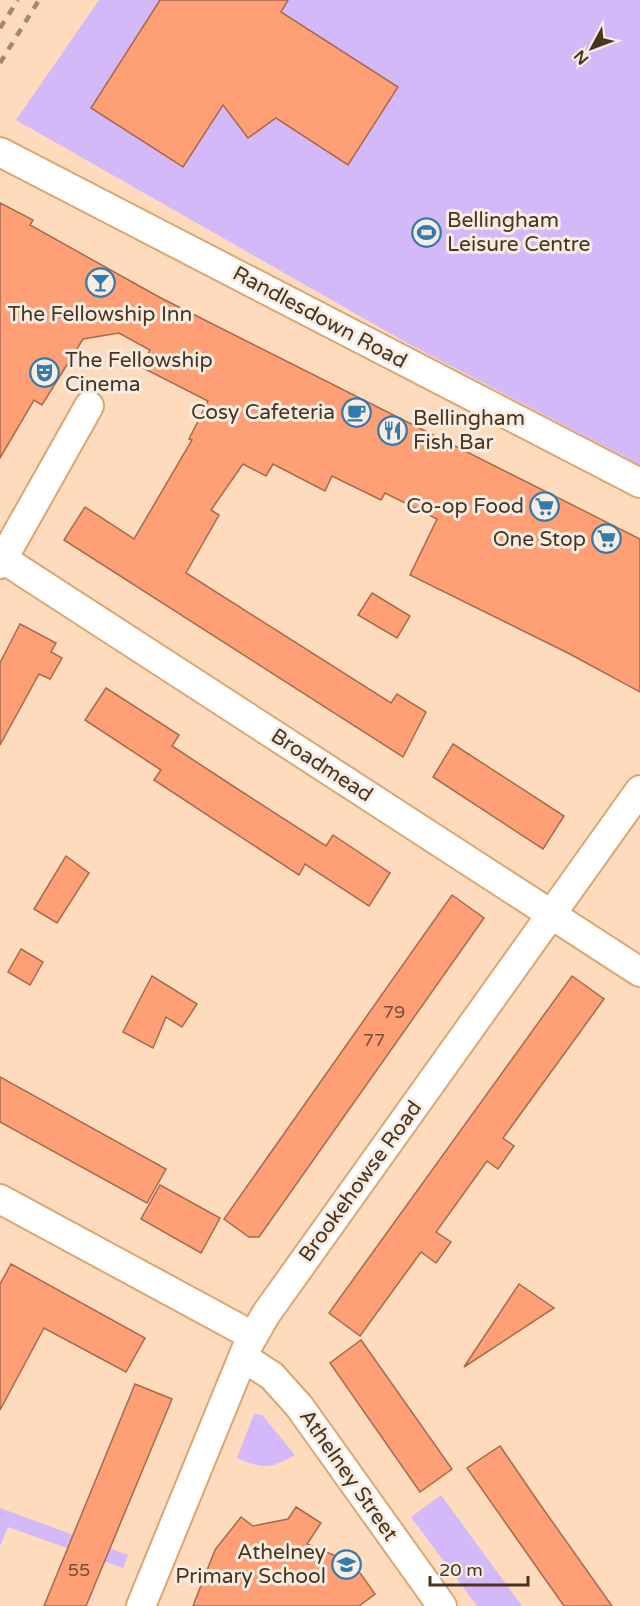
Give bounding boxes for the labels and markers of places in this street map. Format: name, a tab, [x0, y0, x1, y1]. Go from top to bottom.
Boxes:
place label: Bellingham Leisure Centre	[447, 208, 591, 257]
sports icon: Bellingham Leisure Centre	[410, 216, 442, 248]
bar icon: The Fellowship Inn	[84, 267, 116, 299]
place label: The Fellowship Inn	[8, 302, 192, 327]
place label: The Fellowship Cinema	[65, 348, 213, 397]
theatre icon: The Fellowship Cinema	[28, 356, 60, 388]
cafe icon: Cosy Cafeteria	[340, 396, 372, 428]
place label: Cosy Cafeteria	[191, 400, 335, 425]
place label: Bellingham Fish Bar	[413, 406, 525, 455]
restaurant icon: Bellingham Fish Bar	[376, 414, 408, 446]
supermarket icon: Co-op Food	[529, 490, 561, 522]
place label: Co-op Food	[406, 494, 524, 519]
supermarket icon: One Stop	[591, 523, 623, 555]
place label: One Stop	[493, 527, 586, 552]
place label: Athelney Primary School	[175, 1540, 326, 1589]
school or university icon: Athelney Primary School	[331, 1548, 363, 1580]

